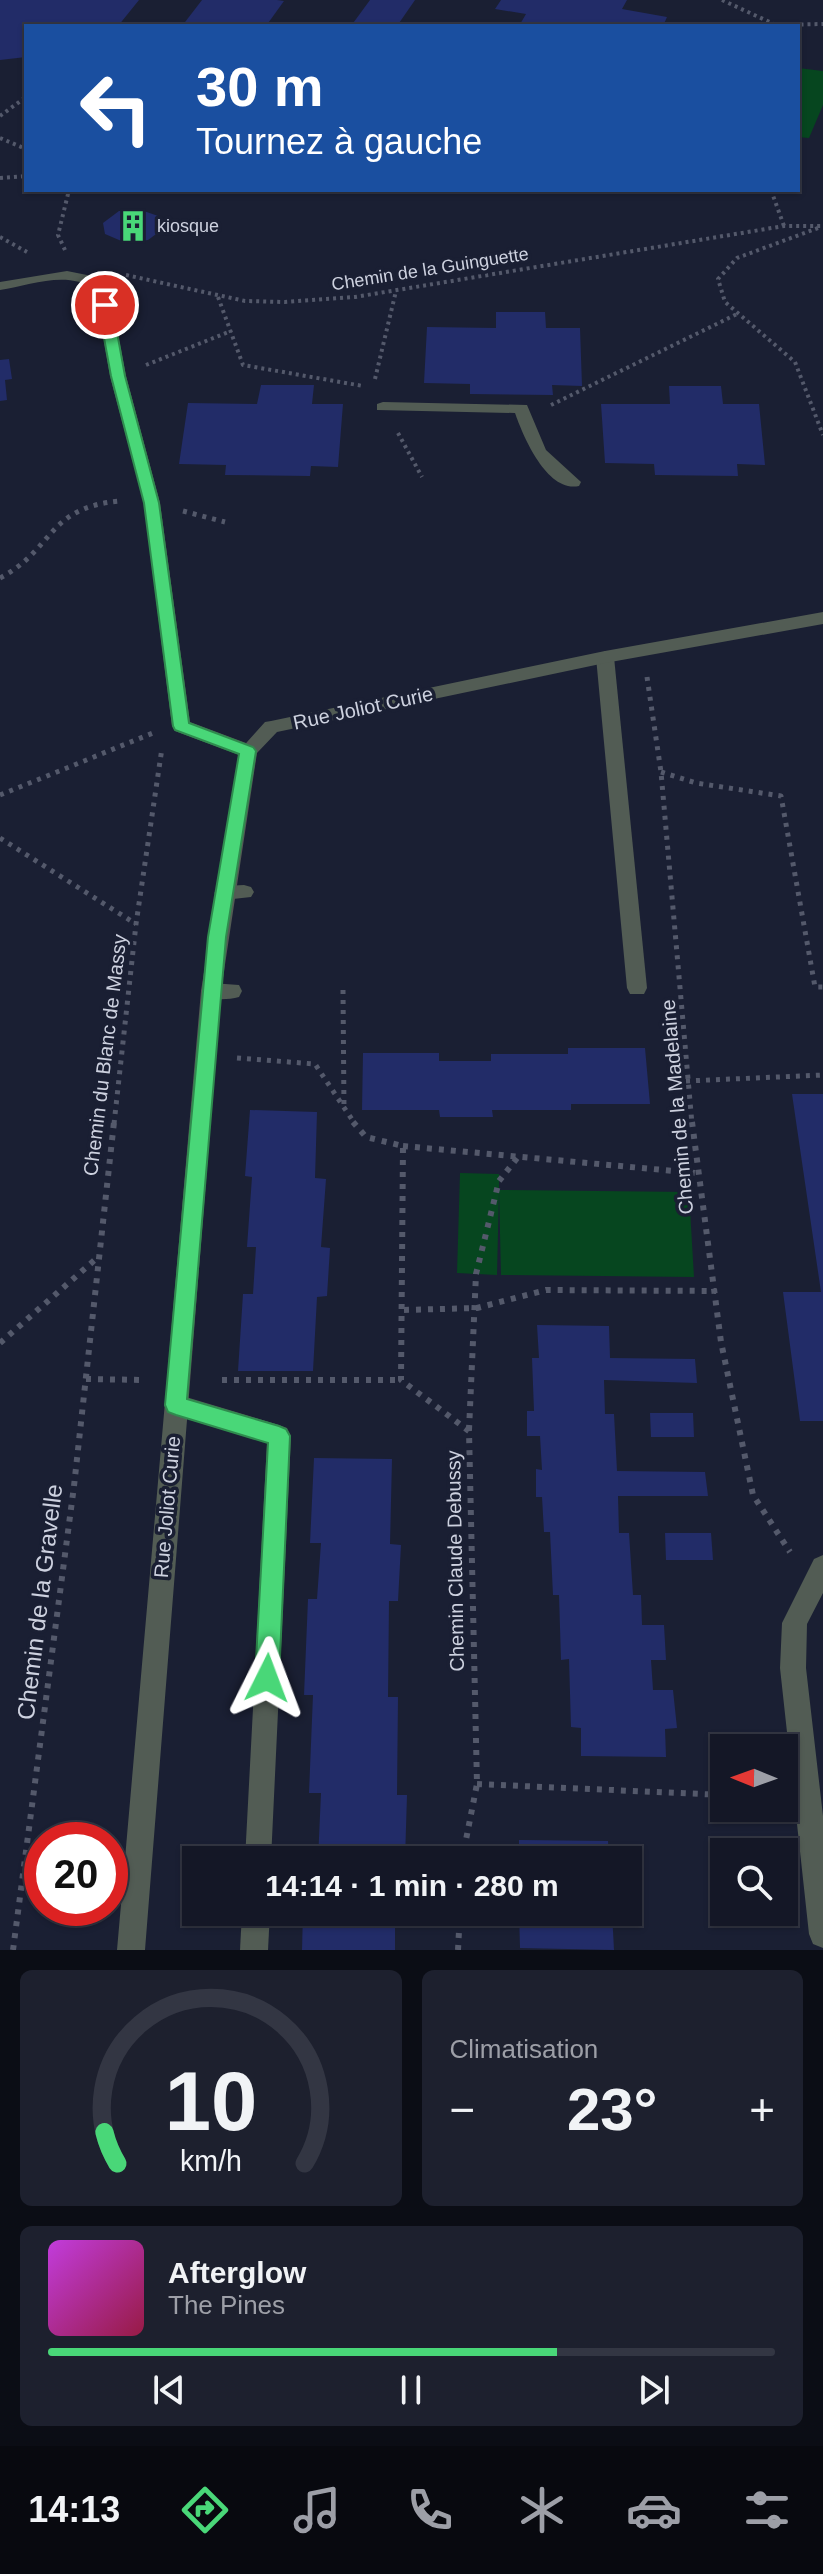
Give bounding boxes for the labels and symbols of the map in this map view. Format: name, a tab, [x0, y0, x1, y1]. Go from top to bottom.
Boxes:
building icon: kiosque	[116, 209, 150, 243]
place label: kiosque	[157, 216, 219, 236]
street label: Chemin de la Guinguette	[330, 244, 530, 294]
pin	[71, 271, 139, 339]
street label: Rue Joliot Curie	[291, 682, 435, 734]
street label: Chemin du Blanc de Massy	[79, 933, 131, 1177]
street label: Chemin de la Madelaine	[657, 999, 697, 1215]
street label: Rue Joliot Curie	[150, 1435, 184, 1579]
street label: Chemin Claude Debussy	[442, 1450, 468, 1672]
street label: Chemin de la Gravelle	[12, 1482, 67, 1721]
position arrow	[225, 1636, 309, 1720]
north arrow	[710, 1734, 798, 1822]
speed limit sign: 20	[24, 1822, 128, 1926]

